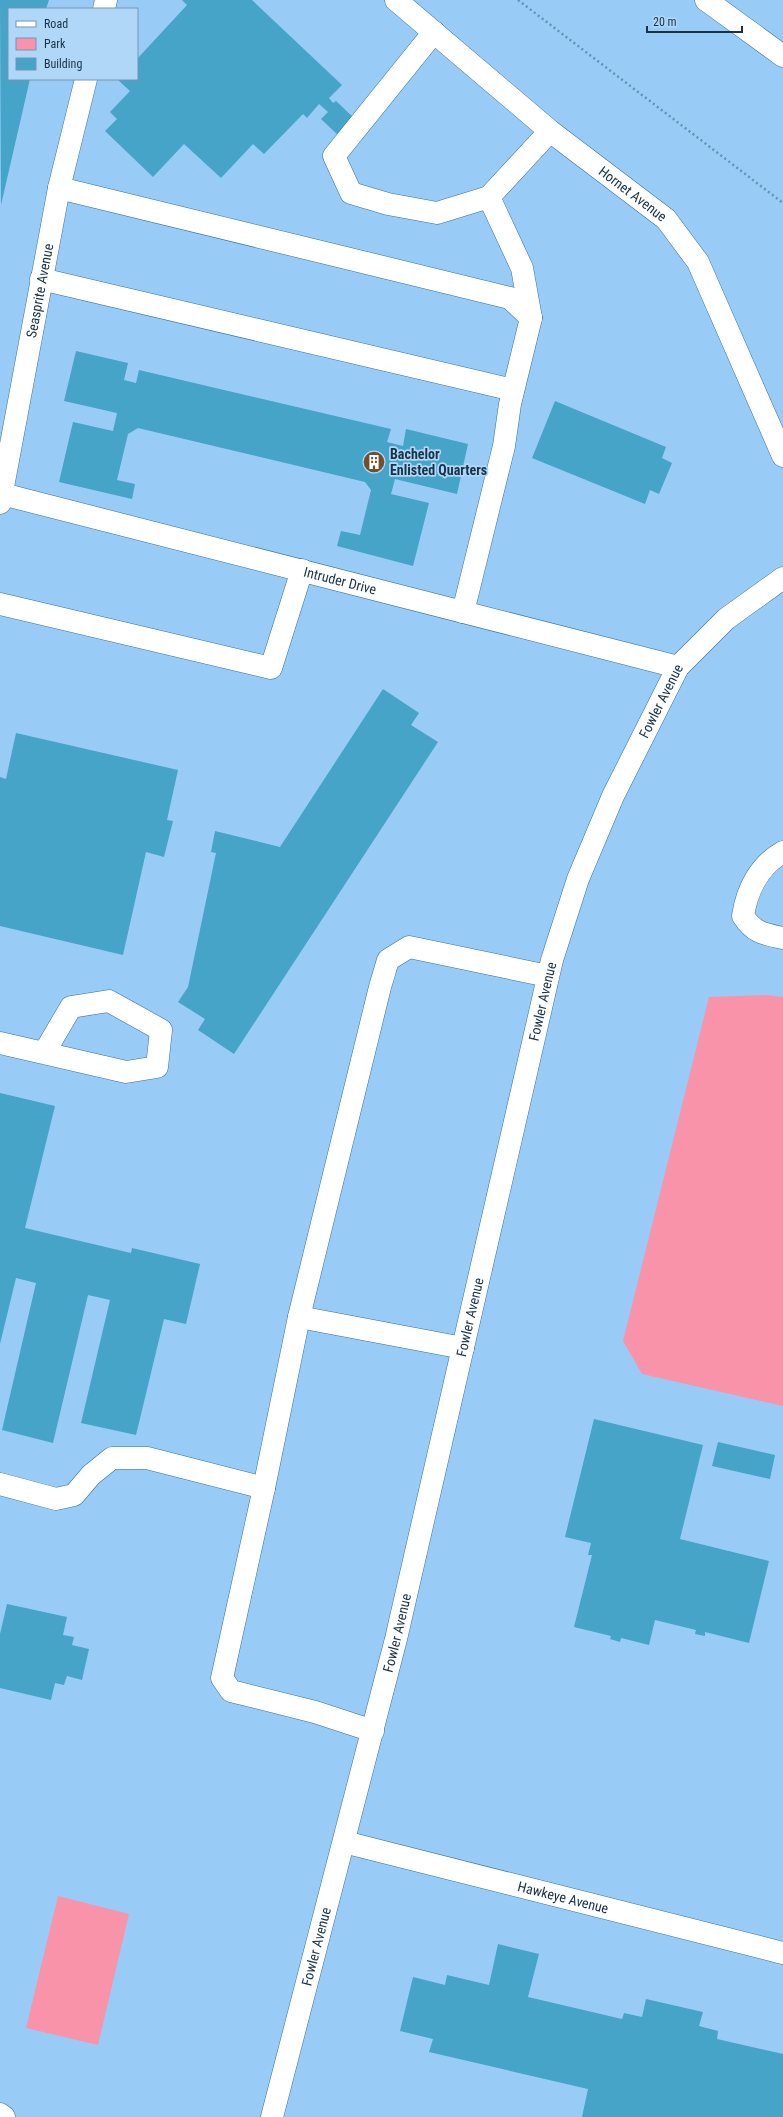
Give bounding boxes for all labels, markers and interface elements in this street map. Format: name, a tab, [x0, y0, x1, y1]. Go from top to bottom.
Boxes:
legend	[8, 8, 138, 80]
scale bar	[647, 8, 742, 34]
text: 20 m	[653, 15, 677, 29]
text: Road	[44, 17, 68, 31]
text: Park	[44, 37, 66, 51]
text: Building	[44, 57, 82, 71]
street label: Hornet Avenue	[596, 163, 670, 225]
street label: Seasprite Avenue	[23, 242, 57, 339]
place label: Bachelor Enlisted Quarters	[390, 446, 487, 478]
building icon: Bachelor Enlisted Quarters	[361, 449, 387, 475]
street label: Intruder Drive	[302, 564, 379, 598]
street label: Fowler Avenue	[636, 661, 686, 741]
street label: Fowler Avenue	[526, 960, 559, 1042]
street label: Fowler Avenue	[453, 1276, 487, 1358]
street label: Fowler Avenue	[380, 1592, 414, 1674]
street label: Hawkeye Avenue	[516, 1878, 611, 1917]
street label: Fowler Avenue	[298, 1905, 334, 1988]

